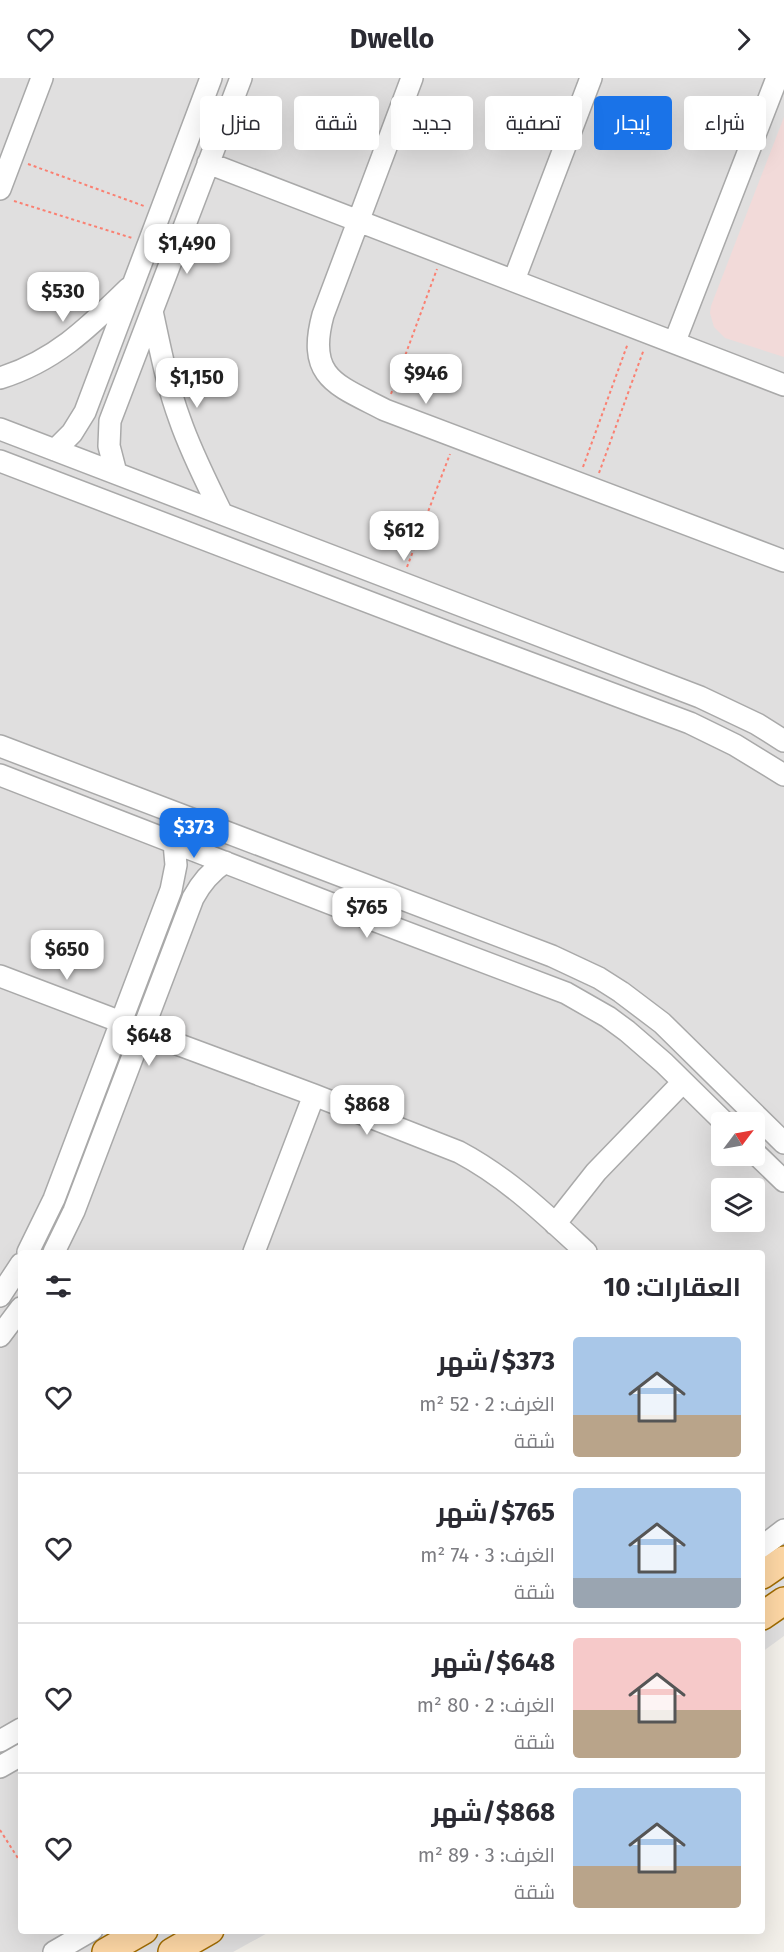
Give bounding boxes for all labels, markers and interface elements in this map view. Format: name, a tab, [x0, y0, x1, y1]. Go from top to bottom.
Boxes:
icon: heart	[24, 23, 57, 56]
text: Dwello	[350, 23, 434, 55]
icon: forward	[727, 23, 760, 56]
chip: منزل	[200, 96, 282, 150]
chip: شقة	[294, 96, 379, 150]
chip: جديد	[391, 96, 473, 150]
chip: تصفية	[485, 96, 582, 150]
chip: إيجار	[594, 96, 672, 150]
chip: شراء	[684, 96, 766, 150]
pin: $1,490	[138, 224, 236, 275]
text: $1,490	[158, 231, 216, 255]
pin: $530	[27, 272, 99, 323]
text: $530	[41, 279, 85, 303]
pin: $946	[390, 354, 462, 405]
pin: $1,150	[148, 358, 246, 409]
text: $946	[404, 361, 448, 385]
text: $1,150	[170, 365, 224, 389]
pin: $612	[368, 511, 440, 562]
text: $612	[384, 518, 424, 542]
pin: $373	[158, 808, 230, 859]
text: $373	[174, 815, 214, 839]
pin: $765	[331, 888, 403, 939]
text: $765	[346, 895, 388, 919]
pin: $650	[31, 930, 103, 981]
text: $650	[45, 937, 89, 961]
pin: $648	[113, 1016, 185, 1067]
text: $648	[126, 1023, 172, 1047]
pin: $868	[331, 1085, 403, 1136]
text: $868	[344, 1092, 390, 1116]
north arrow	[711, 1112, 765, 1166]
map controls	[711, 1112, 765, 1232]
button: layers	[711, 1178, 765, 1232]
icon: filters	[42, 1270, 75, 1303]
text: العقارات: 10	[603, 1272, 741, 1303]
text: $373/شهر	[437, 1346, 555, 1377]
icon: home	[621, 1361, 693, 1433]
icon: heart	[42, 1381, 75, 1414]
text: الغرف: 2 · 52 m²	[419, 1392, 555, 1416]
text: شقة	[514, 1429, 555, 1453]
text: $765/شهر	[437, 1497, 555, 1528]
icon: home	[621, 1512, 693, 1584]
icon: heart	[42, 1532, 75, 1565]
text: الغرف: 3 · 74 m²	[420, 1543, 555, 1567]
text: شقة	[514, 1580, 555, 1604]
text: $648/شهر	[432, 1647, 555, 1678]
icon: home	[621, 1662, 693, 1734]
icon: heart	[42, 1682, 75, 1715]
text: الغرف: 2 · 80 m²	[417, 1693, 555, 1717]
text: شقة	[514, 1730, 555, 1754]
text: $868/شهر	[431, 1797, 555, 1828]
icon: home	[621, 1812, 693, 1884]
icon: heart	[42, 1832, 75, 1865]
text: الغرف: 3 · 89 m²	[418, 1843, 555, 1867]
text: شقة	[514, 1880, 555, 1904]

